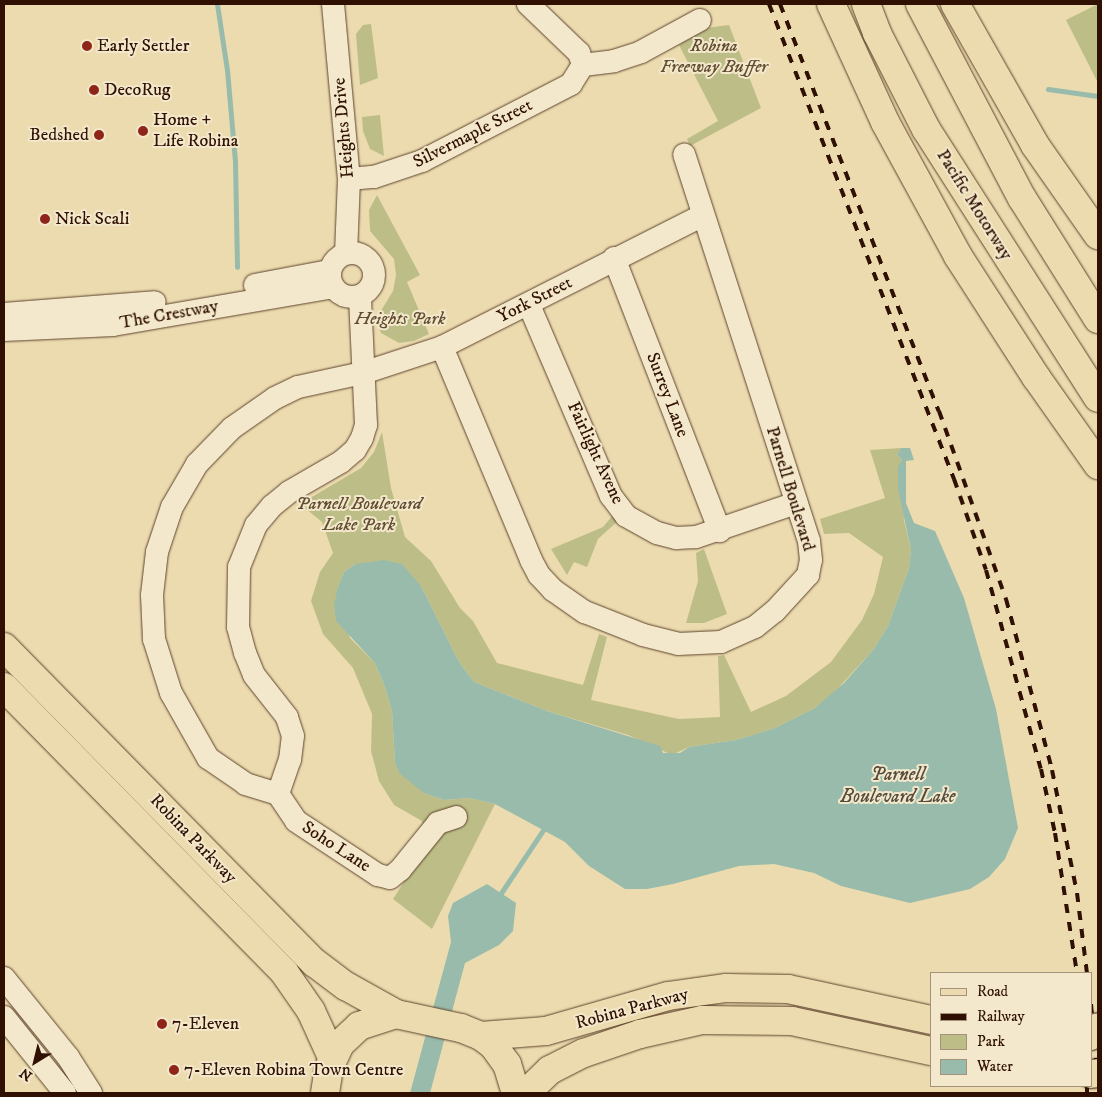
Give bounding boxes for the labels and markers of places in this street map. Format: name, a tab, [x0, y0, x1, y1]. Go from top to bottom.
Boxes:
place label: Early Settler	[97, 35, 189, 57]
marker: Early Settler	[81, 40, 93, 52]
place label: DecoRug	[104, 79, 171, 101]
marker: DecoRug	[88, 84, 100, 96]
place label: Home + Life Robina	[153, 110, 238, 152]
place label: Bedshed	[29, 124, 89, 146]
marker: Home + Life Robina	[137, 125, 149, 137]
marker: Bedshed	[93, 129, 105, 141]
place label: Nick Scali	[55, 208, 129, 230]
marker: Nick Scali	[39, 213, 51, 225]
place label: 7-Eleven	[172, 1013, 239, 1035]
marker: 7-Eleven	[156, 1018, 168, 1030]
place label: 7-Eleven Robina Town Centre	[184, 1059, 403, 1081]
marker: 7-Eleven Robina Town Centre	[168, 1064, 180, 1076]

